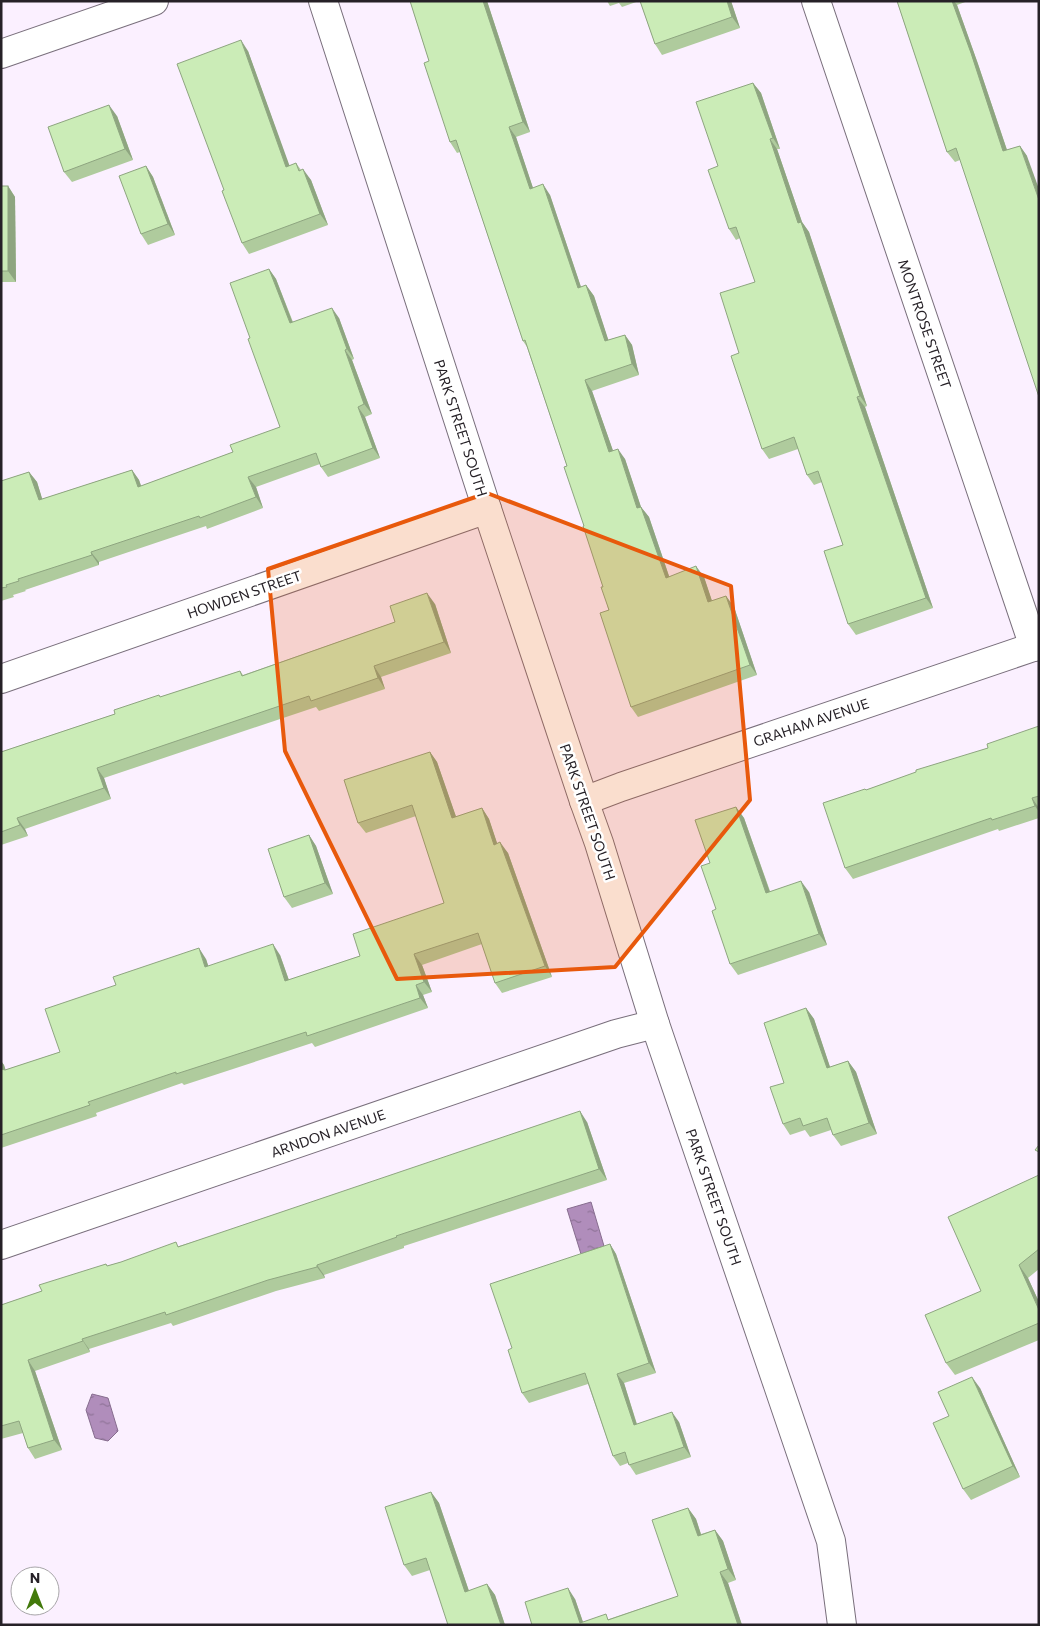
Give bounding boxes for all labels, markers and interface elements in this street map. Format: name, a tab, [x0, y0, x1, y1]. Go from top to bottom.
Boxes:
street label: MONTROSE STREET	[895, 257, 955, 391]
street label: PARK STREET SOUTH	[431, 357, 491, 499]
street label: HOWDEN STREET	[185, 566, 303, 622]
street label: GRAHAM AVENUE	[751, 694, 871, 750]
street label: PARK STREET SOUTH	[557, 742, 619, 882]
street label: ARNDON AVENUE	[268, 1105, 388, 1161]
street label: PARK STREET SOUTH	[683, 1127, 745, 1267]
north arrow	[10, 1566, 60, 1616]
text: N	[30, 1569, 40, 1586]

